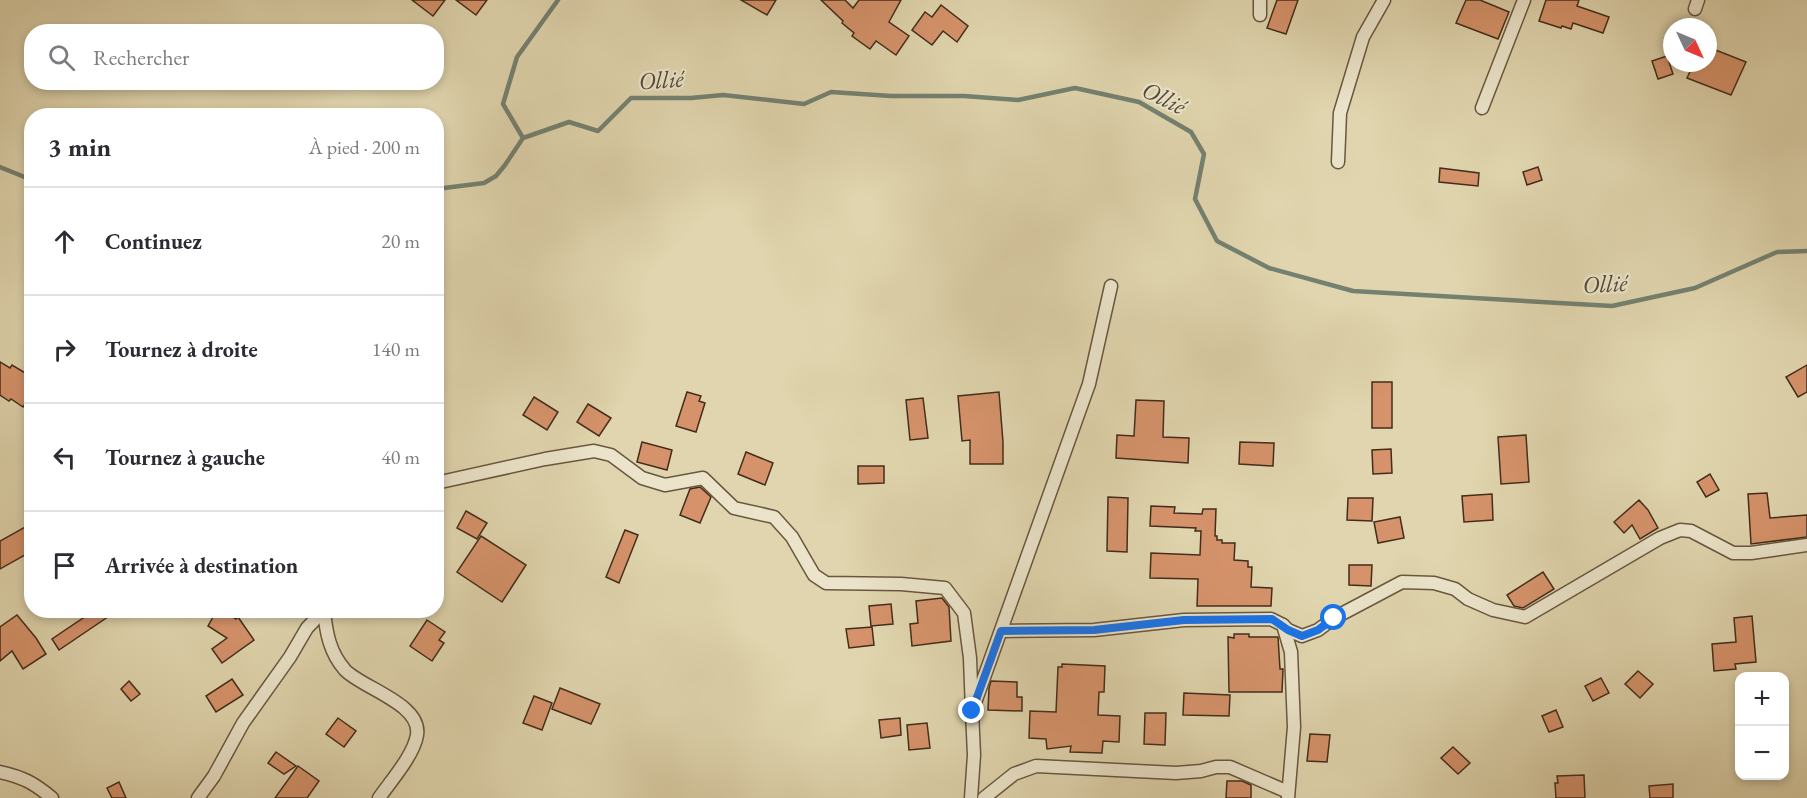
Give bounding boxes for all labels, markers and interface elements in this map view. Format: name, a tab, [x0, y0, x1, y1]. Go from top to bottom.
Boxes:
north arrow	[1663, 18, 1717, 72]
search box	[24, 24, 444, 90]
icon: search	[45, 41, 78, 74]
text: Rechercher	[93, 43, 189, 72]
water label: Ollié	[638, 62, 686, 97]
water label: Ollié	[1137, 74, 1193, 122]
text: 3 min	[48, 130, 111, 164]
text: À pied · 200 m	[309, 134, 420, 160]
icon: ahead	[48, 225, 81, 258]
text: Continuez	[105, 227, 202, 256]
text: 20 m	[381, 228, 420, 254]
water label: Ollié	[1582, 267, 1630, 300]
icon: right	[48, 333, 81, 366]
text: Tournez à droite	[105, 335, 258, 364]
text: 140 m	[372, 336, 420, 362]
icon: left	[48, 441, 81, 474]
text: Tournez à gauche	[105, 443, 265, 472]
text: 40 m	[381, 444, 420, 470]
icon: arrive	[48, 549, 81, 582]
text: Arrivée à destination	[105, 551, 298, 580]
route start	[1320, 604, 1346, 630]
map controls	[1735, 672, 1789, 780]
button: +	[1735, 672, 1789, 726]
route end	[958, 697, 984, 723]
button: −	[1735, 726, 1789, 780]

